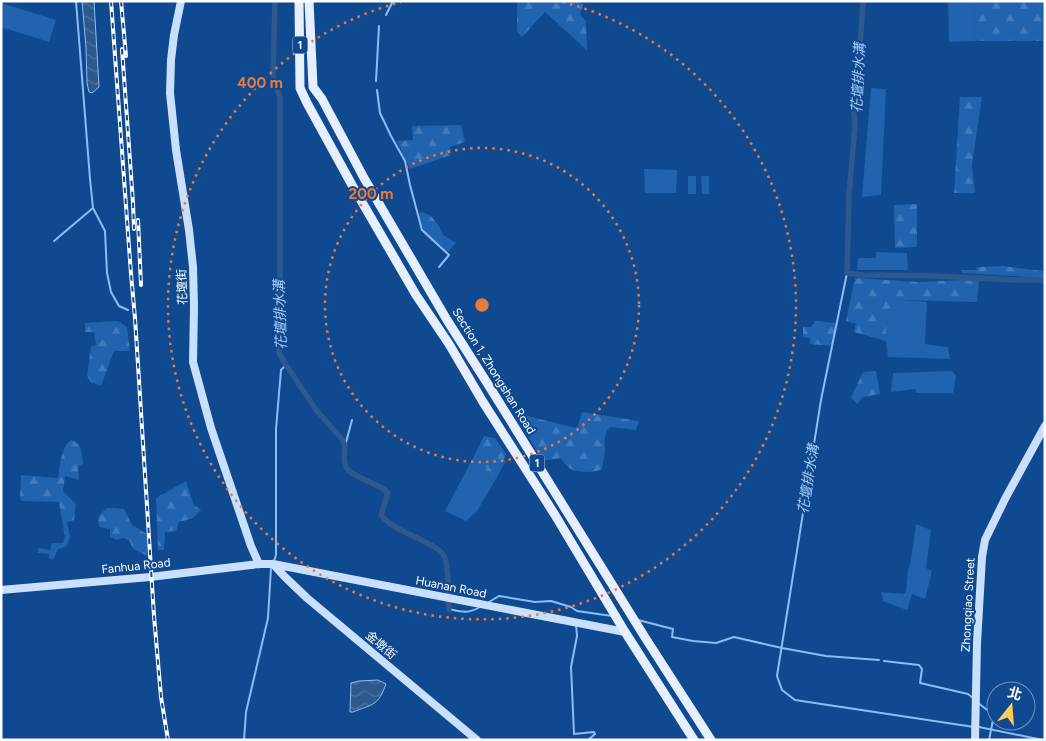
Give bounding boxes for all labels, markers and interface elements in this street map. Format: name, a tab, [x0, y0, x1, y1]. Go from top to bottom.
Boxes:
road number: 1	[292, 36, 308, 54]
water label: 花壇排水溝	[848, 41, 869, 113]
text: 400 m	[237, 74, 283, 92]
text: 200 m	[349, 185, 393, 203]
street label: 花壇街	[174, 269, 190, 305]
water label: 花壇排水溝	[271, 278, 290, 350]
centre of rings	[473, 296, 491, 314]
street label: Section 1, Zhongshan Road	[449, 305, 539, 437]
water label: 花壇排水溝	[795, 441, 823, 515]
road number: 1	[530, 454, 544, 472]
street label: Fanhua Road	[101, 555, 171, 577]
street label: Zhongqiao Street	[959, 557, 977, 653]
street label: Huanan Road	[414, 573, 488, 601]
street label: 金墩街	[363, 628, 399, 662]
north arrow	[986, 681, 1036, 731]
text: 北	[1005, 684, 1024, 704]

